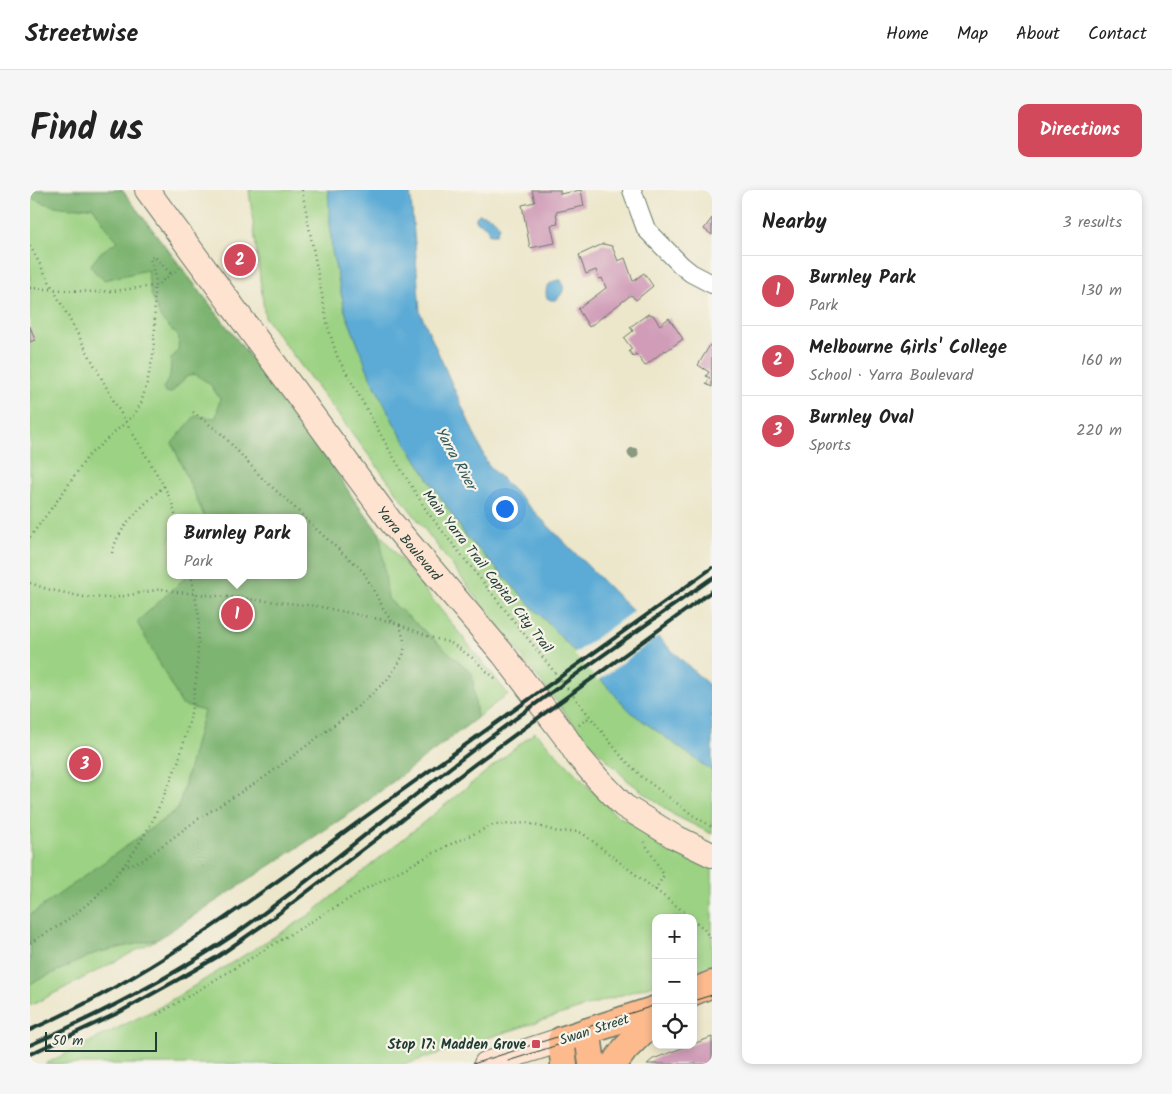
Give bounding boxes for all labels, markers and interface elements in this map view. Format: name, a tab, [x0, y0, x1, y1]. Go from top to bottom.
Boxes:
text: Streetwise	[25, 15, 138, 54]
text: Home	[886, 20, 929, 49]
text: Map	[957, 20, 988, 49]
text: About	[1016, 20, 1060, 49]
text: Contact	[1088, 20, 1147, 49]
text: Find us	[30, 102, 143, 158]
button: Directions	[1018, 104, 1142, 157]
text: Nearby	[762, 206, 827, 239]
text: 3 results	[1063, 210, 1122, 235]
pin: 2	[224, 241, 256, 279]
text: Burnley Park	[809, 263, 915, 293]
text: 1	[776, 278, 780, 303]
text: 130 m	[1081, 278, 1122, 303]
text: Park	[809, 293, 838, 318]
text: Melbourne Girls' College	[809, 333, 1007, 363]
text: 2	[773, 348, 783, 373]
text: 160 m	[1081, 348, 1122, 373]
text: School · Yarra Boulevard	[809, 363, 973, 388]
text: Burnley Oval	[809, 403, 914, 433]
text: 3	[774, 418, 782, 443]
text: 220 m	[1076, 418, 1122, 443]
water label: Yarra River	[428, 422, 484, 497]
text: Sports	[809, 433, 851, 458]
street label: Main Yarra Trail Capital City Trail	[416, 485, 558, 658]
your location	[492, 496, 518, 522]
street label: Yarra Boulevard	[371, 502, 447, 587]
popup	[167, 514, 307, 579]
text: Burnley Park	[184, 519, 290, 549]
text: Park	[184, 549, 213, 574]
pin: 1	[221, 595, 253, 633]
pin: 3	[69, 745, 101, 783]
map controls	[652, 914, 697, 1049]
button: +	[652, 914, 697, 959]
button: −	[652, 959, 697, 1004]
button: locate	[652, 1004, 697, 1049]
street label: Swan Street	[557, 1008, 632, 1052]
scale bar	[45, 1029, 158, 1052]
text: 50 m	[52, 1030, 83, 1052]
place label: Stop 17: Madden Grove	[388, 1034, 526, 1056]
marker: Stop 17: Madden Grove	[530, 1038, 542, 1050]

